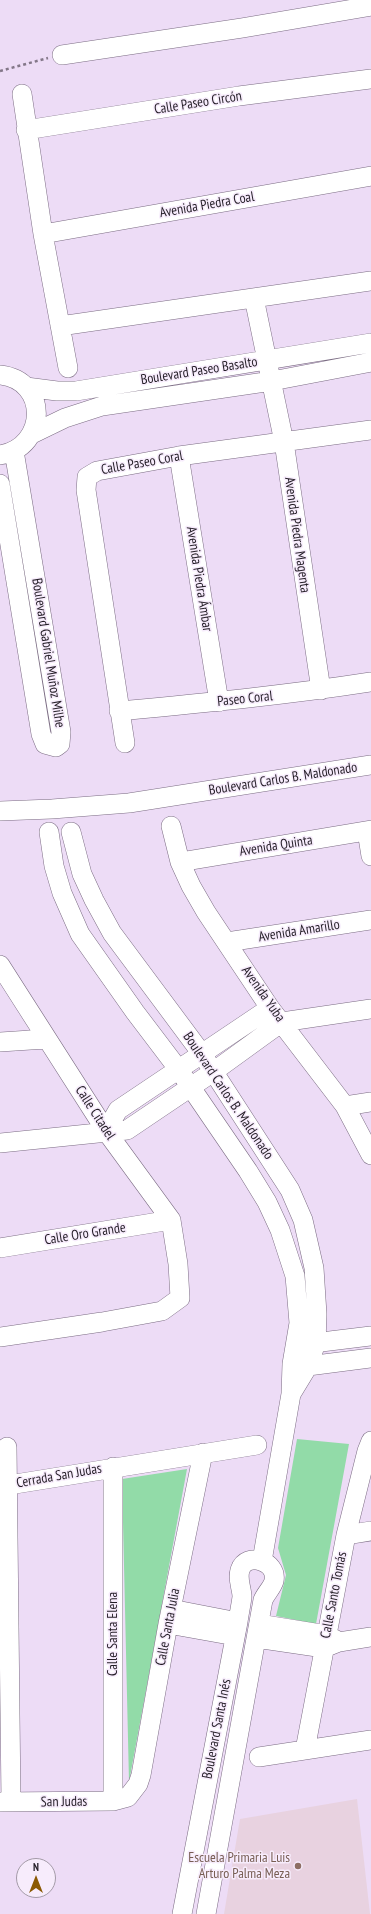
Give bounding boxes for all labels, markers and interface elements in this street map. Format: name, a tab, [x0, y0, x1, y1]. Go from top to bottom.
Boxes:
street label: Calle Paseo Circón	[153, 88, 243, 118]
street label: Avenida Piedra Coal	[158, 188, 256, 222]
street label: Boulevard Paseo Basalto	[139, 353, 259, 389]
street label: Calle Paseo Coral	[100, 448, 184, 478]
street label: Avenida Piedra Magenta	[281, 476, 313, 594]
street label: Avenida Piedra Ámbar	[182, 525, 216, 633]
street label: Boulevard Gabriel Muñoz Milhe	[28, 577, 68, 729]
street label: Paseo Coral	[216, 688, 274, 710]
street label: Boulevard Carlos B. Maldonado	[208, 759, 358, 799]
street label: Avenida Quinta	[238, 832, 314, 860]
street label: Avenida Amarillo	[257, 916, 341, 946]
street label: Avenida Yuba	[238, 963, 288, 1025]
street label: Boulevard Carlos B. Maldonado	[179, 1029, 277, 1163]
street label: Calle Citadel	[71, 1083, 119, 1143]
street label: Calle Oro Grande	[43, 1219, 127, 1249]
street label: Cerrada San Judas	[15, 1460, 103, 1492]
street label: Calle Santo Tomás	[317, 1550, 351, 1640]
street label: Calle Santa Julia	[152, 1587, 184, 1667]
street label: Calle Santa Elena	[105, 1592, 121, 1676]
street label: Boulevard Santa Inés	[199, 1678, 235, 1780]
street label: San Judas	[41, 1793, 87, 1811]
place label: Escuela Primaria Luis Arturo Palma Meza	[188, 1850, 290, 1882]
north arrow	[16, 1858, 56, 1898]
text: N	[33, 1860, 39, 1874]
marker: Escuela Primaria Luis Arturo Palma Meza	[293, 1861, 303, 1871]

